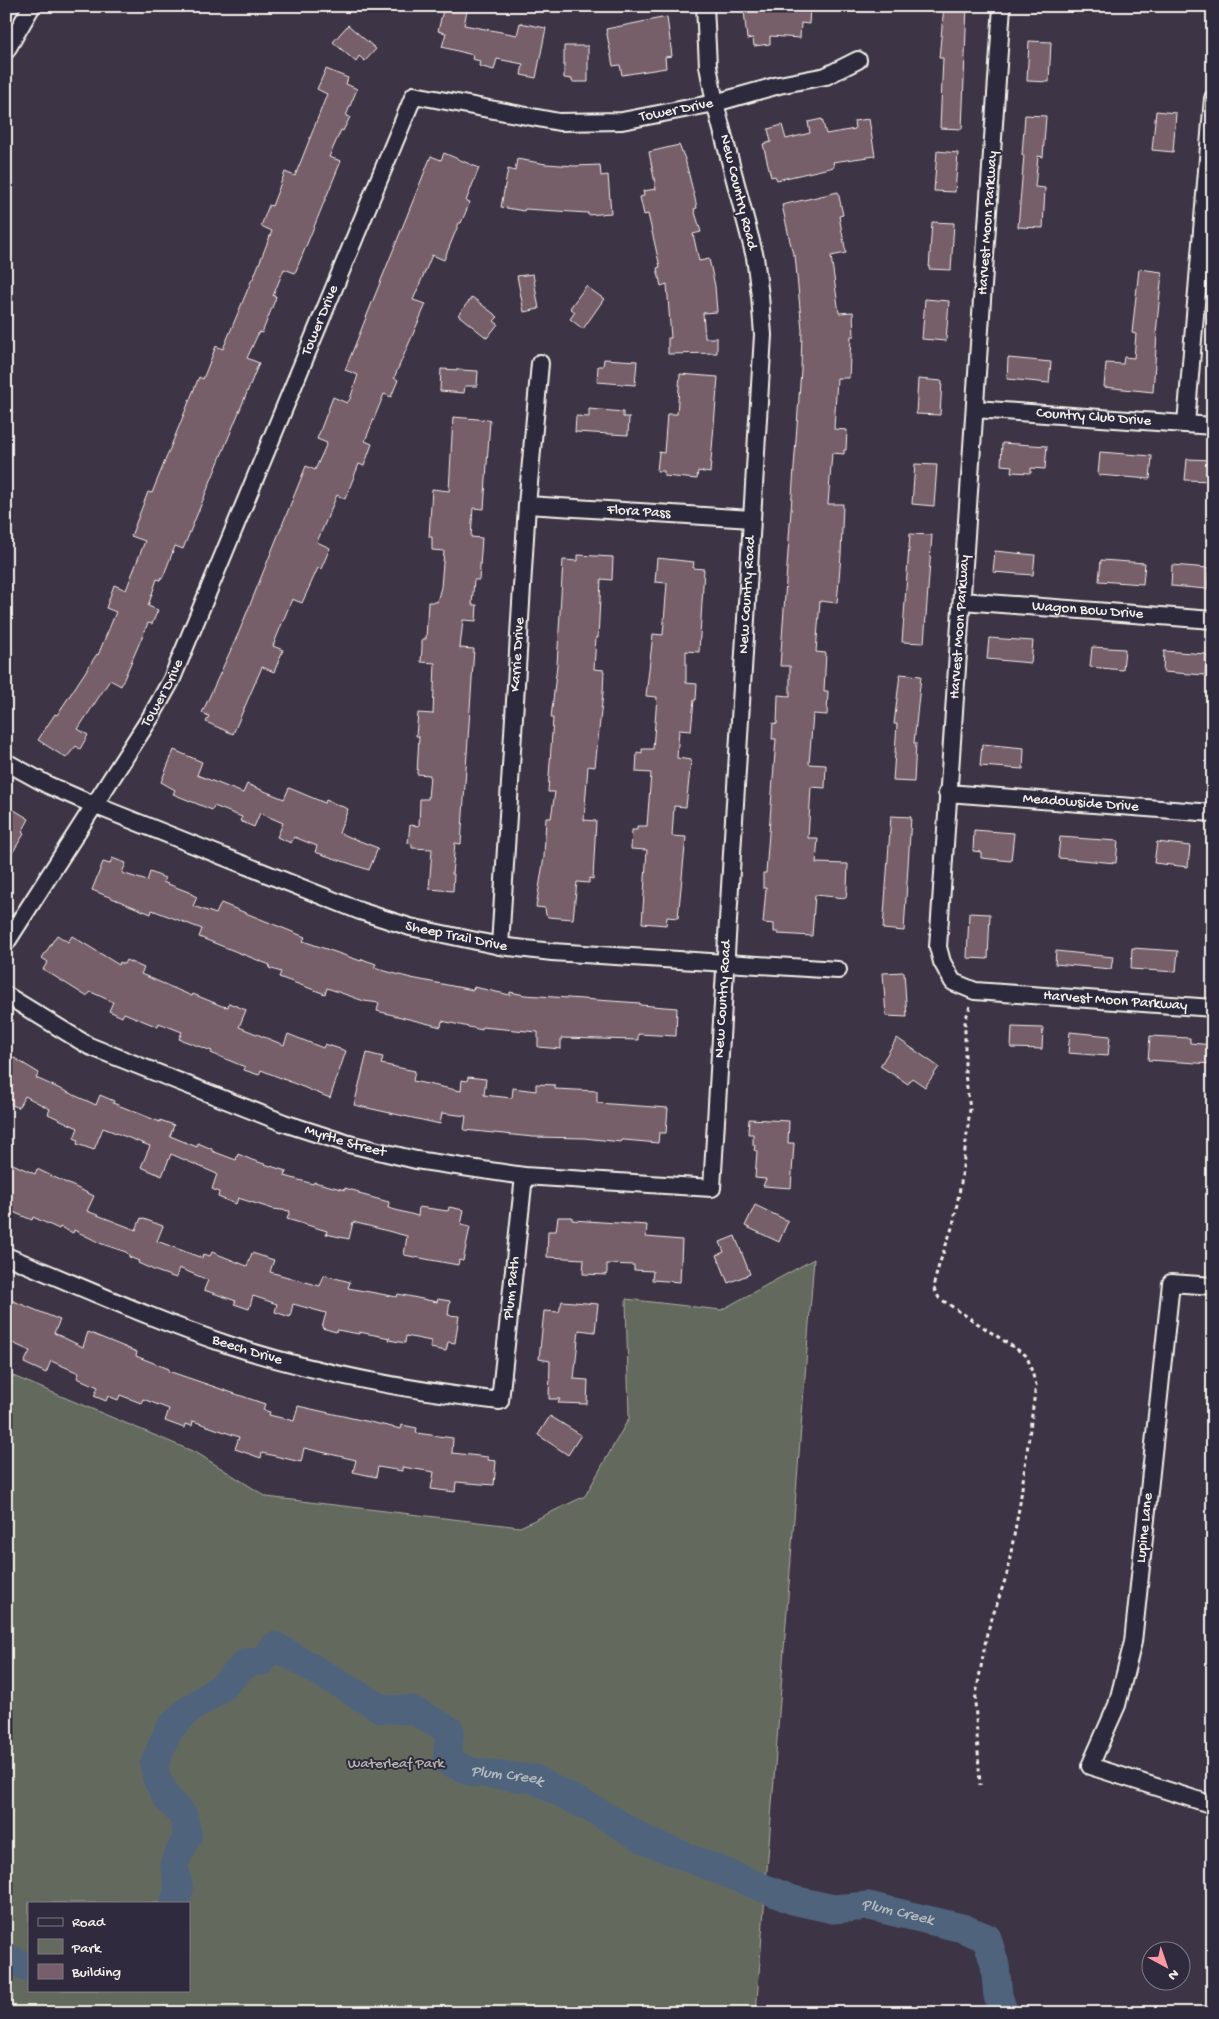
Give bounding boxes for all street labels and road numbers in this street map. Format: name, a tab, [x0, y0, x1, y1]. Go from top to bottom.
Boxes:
street label: Tower Drive	[637, 95, 715, 127]
street label: New Country Road	[715, 133, 761, 253]
street label: Harvest Moon Parkway	[974, 150, 1002, 296]
street label: Tower Drive	[298, 282, 343, 359]
street label: Country Club Drive	[1036, 404, 1152, 431]
street label: Flora Pass	[605, 501, 672, 523]
street label: New Country Road	[735, 534, 760, 654]
street label: Harvest Moon Parkway	[946, 554, 974, 700]
street label: Wagon Bow Drive	[1031, 597, 1144, 624]
street label: Karrie Drive	[507, 617, 529, 692]
street label: Tower Drive	[137, 656, 188, 732]
street label: Meadowside Drive	[1022, 790, 1140, 816]
street label: Sheep Trail Drive	[403, 917, 508, 956]
street label: New Country Road	[711, 939, 736, 1059]
street label: Harvest Moon Parkway	[1043, 987, 1189, 1015]
street label: Myrtle Street	[302, 1121, 389, 1162]
street label: Plum Path	[500, 1255, 524, 1322]
street label: Beech Drive	[209, 1331, 284, 1370]
street label: Lupine Lane	[1132, 1492, 1158, 1564]

